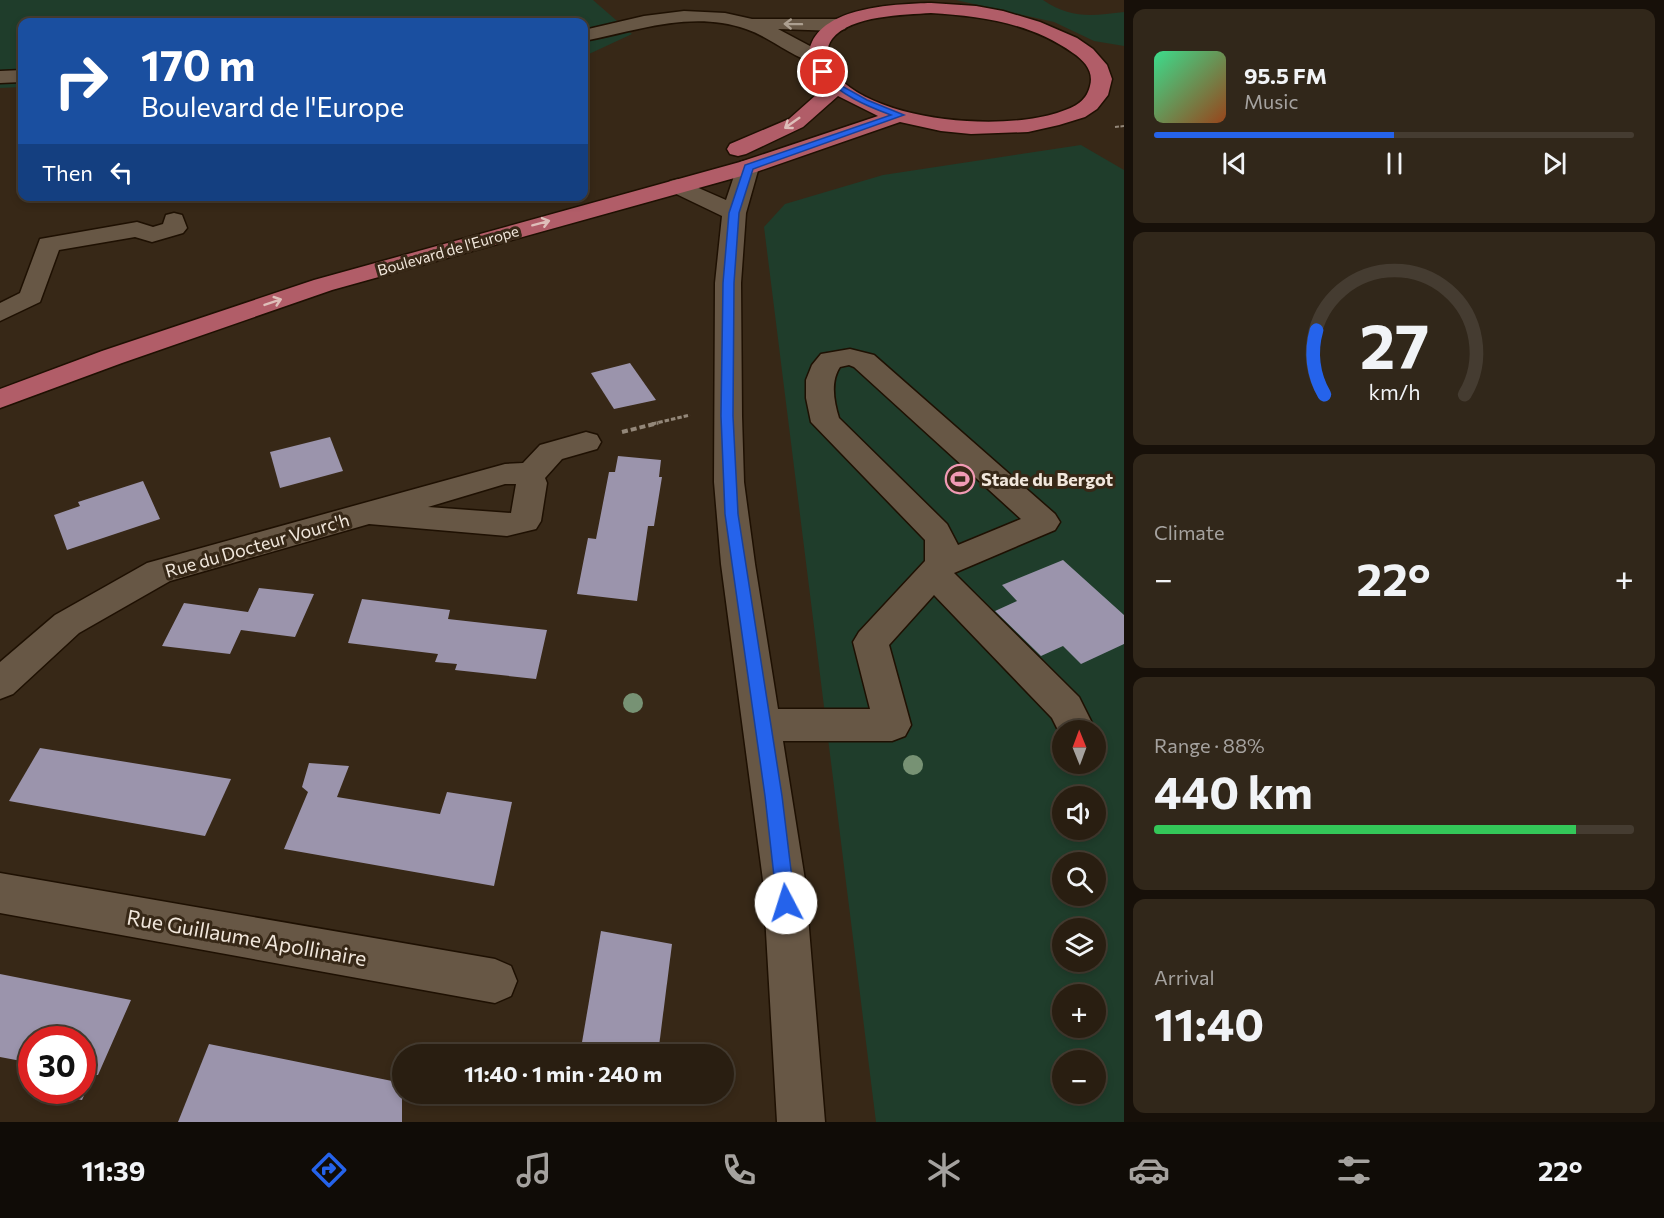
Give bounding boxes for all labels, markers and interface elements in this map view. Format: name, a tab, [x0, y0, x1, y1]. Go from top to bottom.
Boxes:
one-way arrow	[783, 18, 803, 29]
text: 170 m	[141, 38, 255, 90]
icon: right	[42, 42, 120, 120]
pin	[797, 46, 848, 97]
icon: arrive	[806, 55, 839, 88]
text: 95.5 FM	[1244, 62, 1327, 89]
text: Music	[1244, 89, 1298, 113]
text: Boulevard de l'Europe	[141, 90, 404, 123]
one-way arrow	[784, 116, 800, 129]
icon: previous	[1218, 147, 1251, 180]
icon: pause	[1378, 147, 1411, 180]
icon: next	[1538, 147, 1571, 180]
icon: left	[105, 156, 138, 189]
text: Then	[42, 159, 93, 186]
one-way arrow	[531, 217, 550, 229]
street label: Boulevard de l'Europe	[375, 221, 521, 279]
one-way arrow	[263, 296, 282, 307]
text: 27	[1359, 307, 1429, 383]
text: km/h	[1368, 379, 1420, 405]
sports icon: Stade du Bergot	[944, 463, 976, 495]
place label: Stade du Bergot	[981, 468, 1114, 490]
street label: Rue du Docteur Vourc'h	[162, 508, 352, 582]
text: Climate	[1154, 520, 1224, 544]
text: 22°	[1357, 550, 1431, 605]
text: −	[1154, 557, 1173, 598]
text: +	[1615, 557, 1634, 598]
north arrow	[1052, 720, 1106, 774]
map controls	[1052, 720, 1106, 1104]
text: Range · 88%	[1154, 733, 1265, 757]
text: 440 km	[1154, 763, 1313, 818]
button: sound	[1052, 786, 1106, 840]
button: search	[1052, 852, 1106, 906]
position arrow	[754, 871, 818, 935]
street label: Rue Guillaume Apollinaire	[125, 904, 369, 970]
button: layers	[1052, 918, 1106, 972]
text: Arrival	[1154, 965, 1215, 989]
button: +	[1052, 984, 1106, 1038]
text: 11:40	[1154, 995, 1264, 1050]
speed limit sign: 30	[18, 1026, 96, 1104]
button: −	[1052, 1050, 1106, 1104]
text: 11:40 · 1 min · 240 m	[464, 1060, 662, 1087]
icon: directions	[308, 1149, 350, 1191]
icon: music	[513, 1149, 555, 1191]
icon: phone	[718, 1149, 760, 1191]
icon: climate	[923, 1149, 965, 1191]
icon: car	[1128, 1149, 1170, 1191]
icon: filters	[1333, 1149, 1375, 1191]
text: 11:39	[81, 1154, 145, 1187]
text: 22°	[1538, 1154, 1582, 1187]

